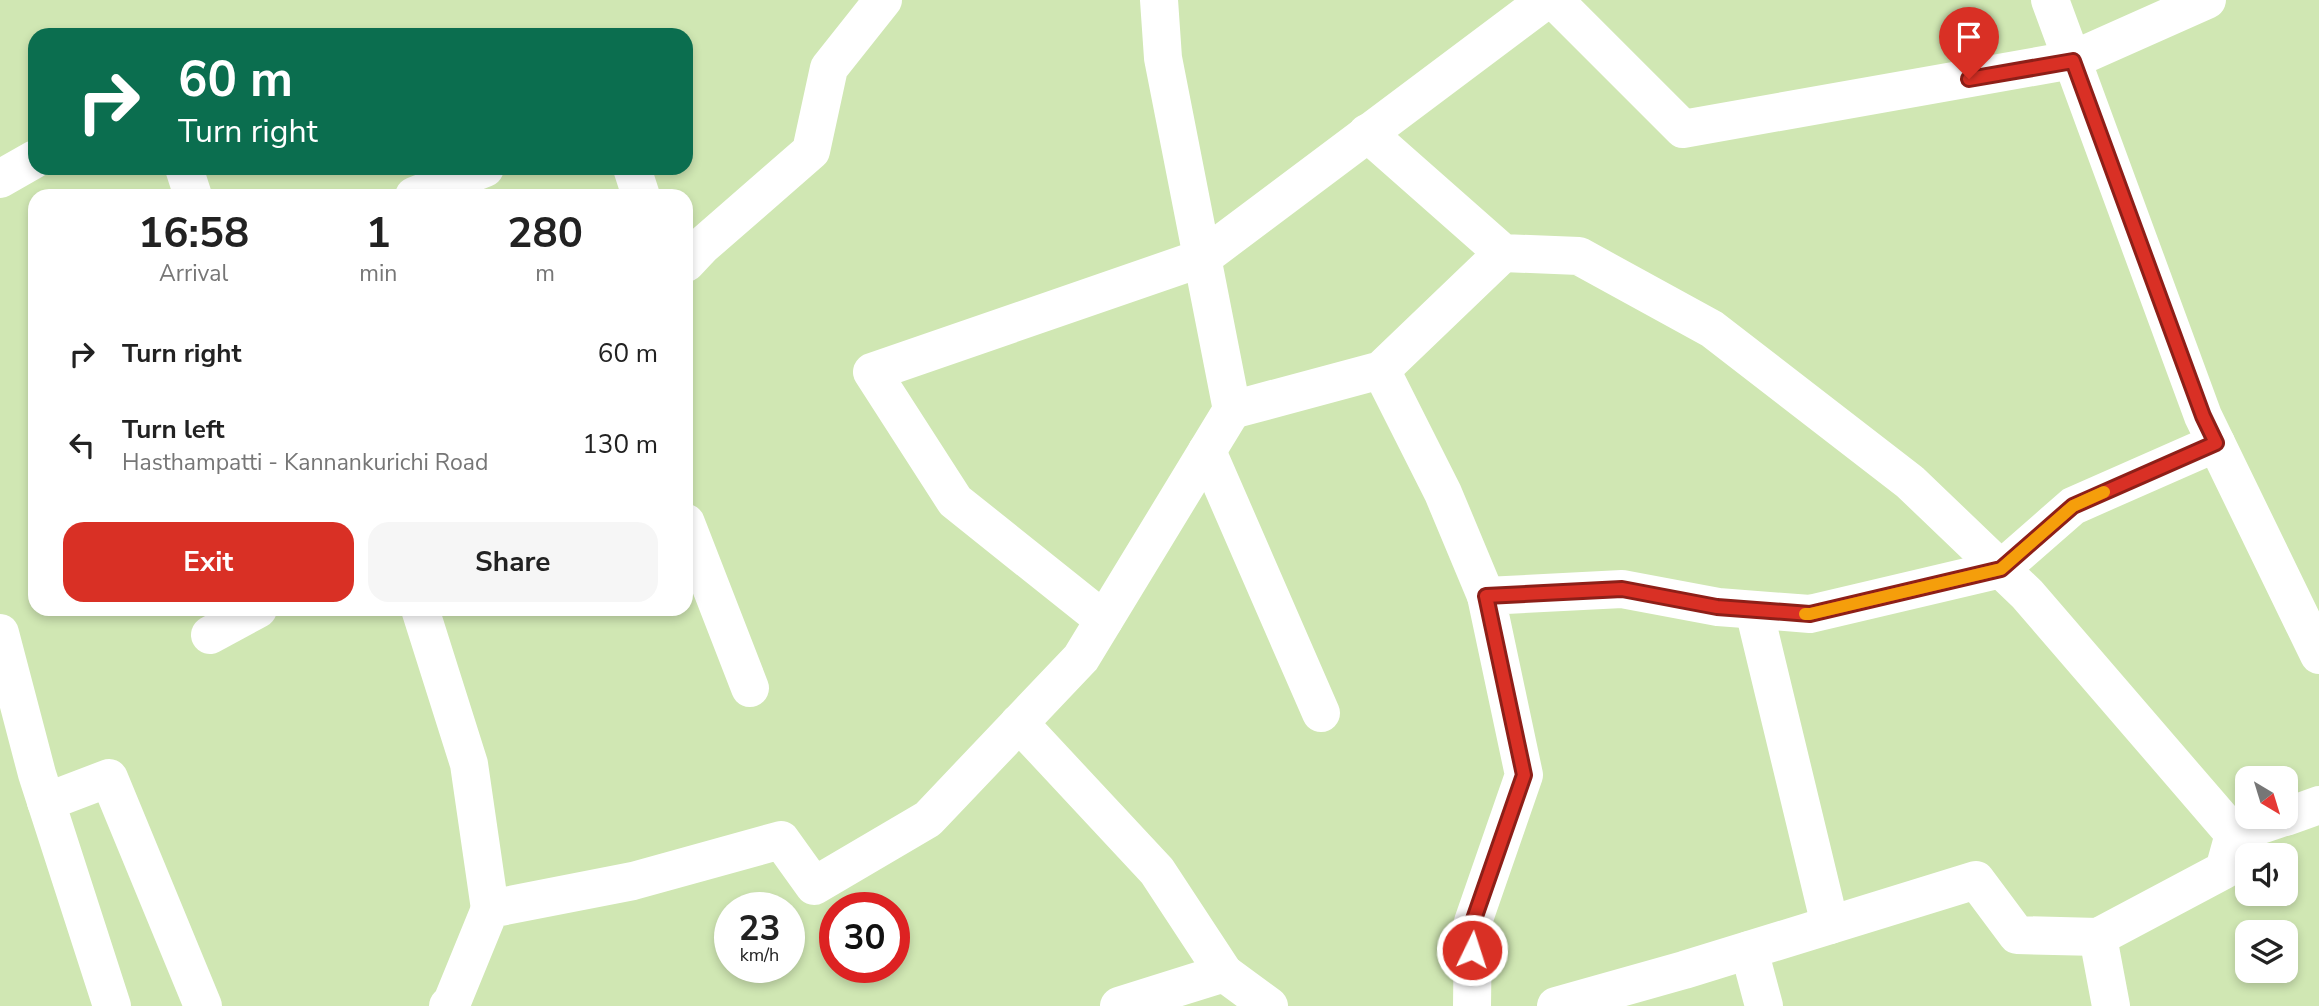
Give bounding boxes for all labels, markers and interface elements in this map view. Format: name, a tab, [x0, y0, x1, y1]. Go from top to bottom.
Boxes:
pin	[1939, 7, 1999, 79]
icon: arrive	[1950, 18, 1988, 56]
text: 60 m	[178, 46, 293, 113]
icon: right	[63, 56, 154, 147]
text: Turn right	[178, 110, 318, 153]
text: 16:58	[138, 205, 249, 262]
text: 1	[366, 205, 391, 262]
text: 280	[507, 205, 583, 262]
text: Arrival	[159, 258, 228, 289]
text: min	[359, 258, 397, 289]
text: m	[535, 258, 555, 289]
icon: right	[63, 335, 101, 373]
text: Turn right	[122, 336, 241, 371]
text: 60 m	[598, 336, 658, 371]
text: Turn left	[122, 412, 225, 447]
icon: left	[63, 426, 101, 464]
text: 130 m	[582, 427, 658, 462]
text: Hasthampatti - Kannankurichi Road	[122, 447, 488, 478]
button: Exit	[63, 522, 354, 602]
button: Share	[368, 522, 658, 602]
north arrow	[2235, 766, 2298, 830]
map controls	[2235, 766, 2298, 983]
button: sound	[2235, 843, 2298, 906]
speed limit sign: 30	[819, 892, 910, 983]
text: 23	[738, 905, 781, 952]
position arrow	[1435, 913, 1509, 987]
button: layers	[2235, 920, 2298, 983]
text: km/h	[740, 943, 779, 967]

